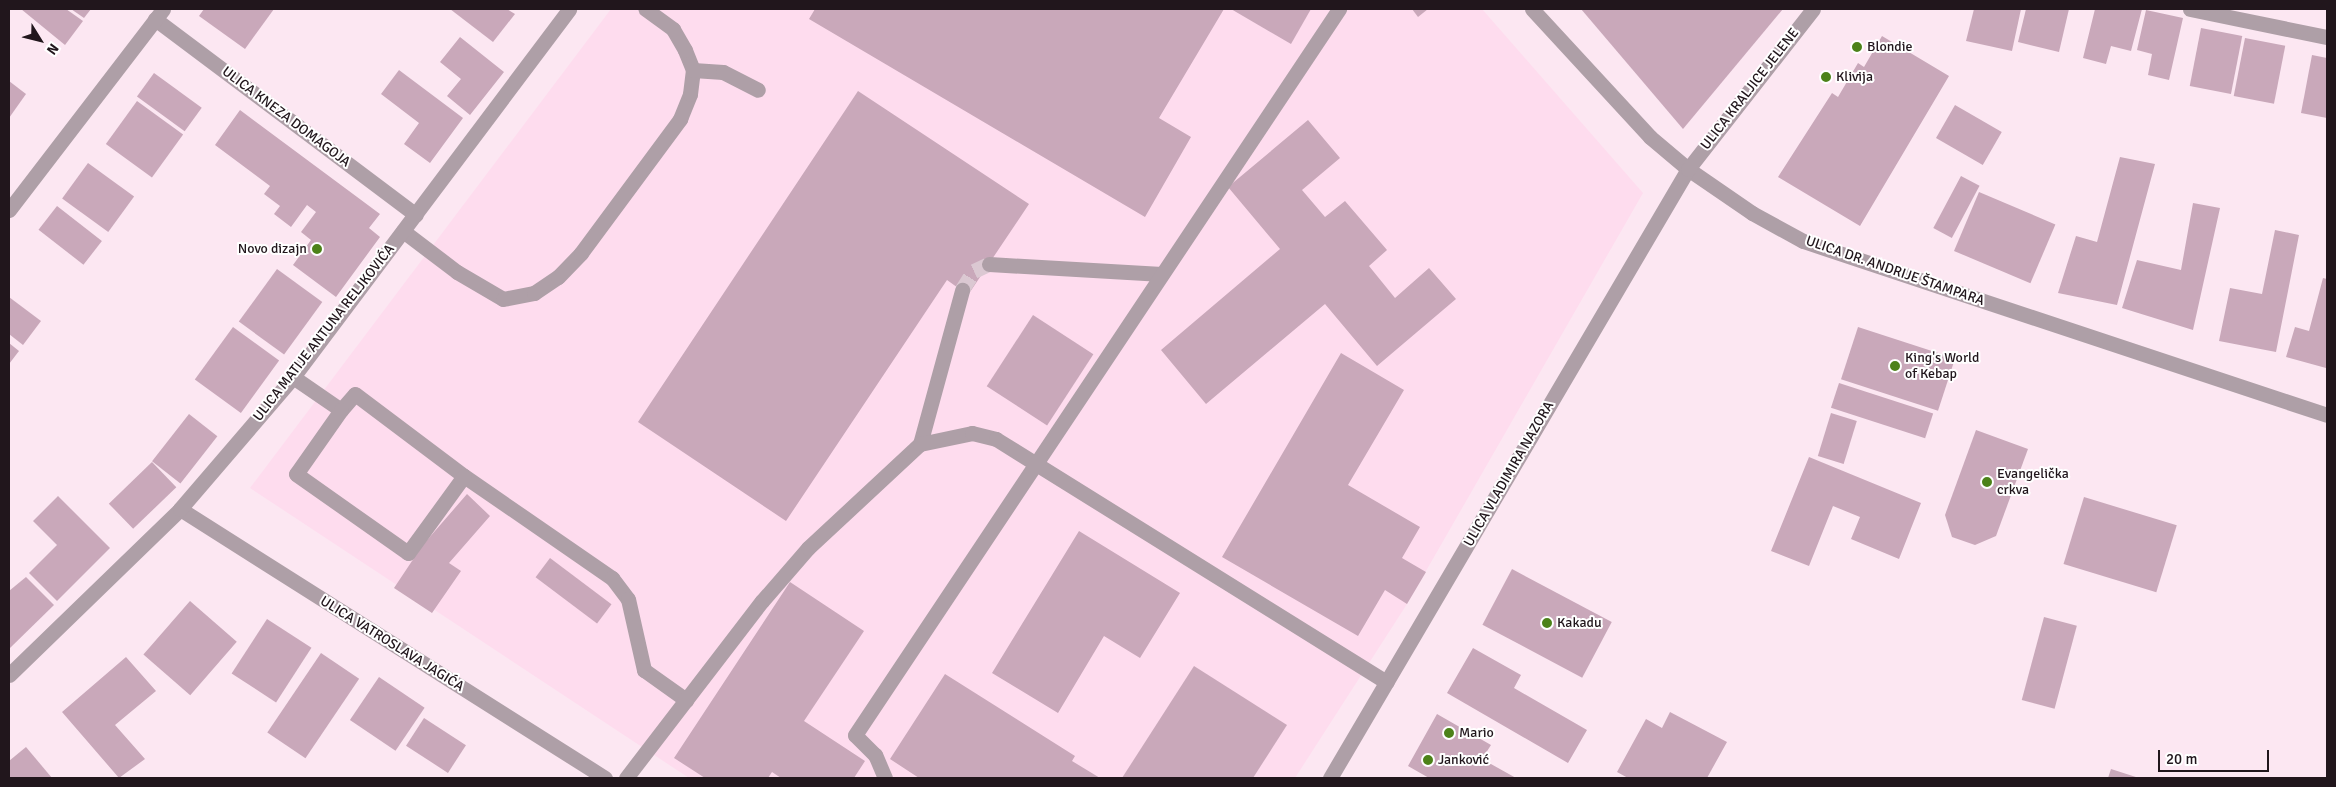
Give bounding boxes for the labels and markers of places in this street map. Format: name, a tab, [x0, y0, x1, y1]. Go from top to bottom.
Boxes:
place label: Blondie	[1867, 39, 1913, 55]
marker: Blondie	[1851, 41, 1863, 53]
place label: Klivija	[1836, 69, 1873, 85]
marker: Klivija	[1820, 71, 1832, 83]
place label: Novo dizajn	[238, 241, 307, 257]
marker: Novo dizajn	[311, 243, 323, 255]
place label: King's World of Kebap	[1905, 350, 1979, 382]
marker: King's World of Kebap	[1889, 360, 1901, 372]
place label: Evangelička crkva	[1997, 466, 2069, 498]
marker: Evangelička crkva	[1981, 476, 1993, 488]
place label: Kakadu	[1557, 615, 1602, 631]
marker: Kakadu	[1541, 617, 1553, 629]
place label: Mario	[1459, 725, 1494, 741]
marker: Mario	[1443, 727, 1455, 739]
place label: Janković	[1438, 752, 1489, 768]
marker: Janković	[1422, 754, 1434, 766]

